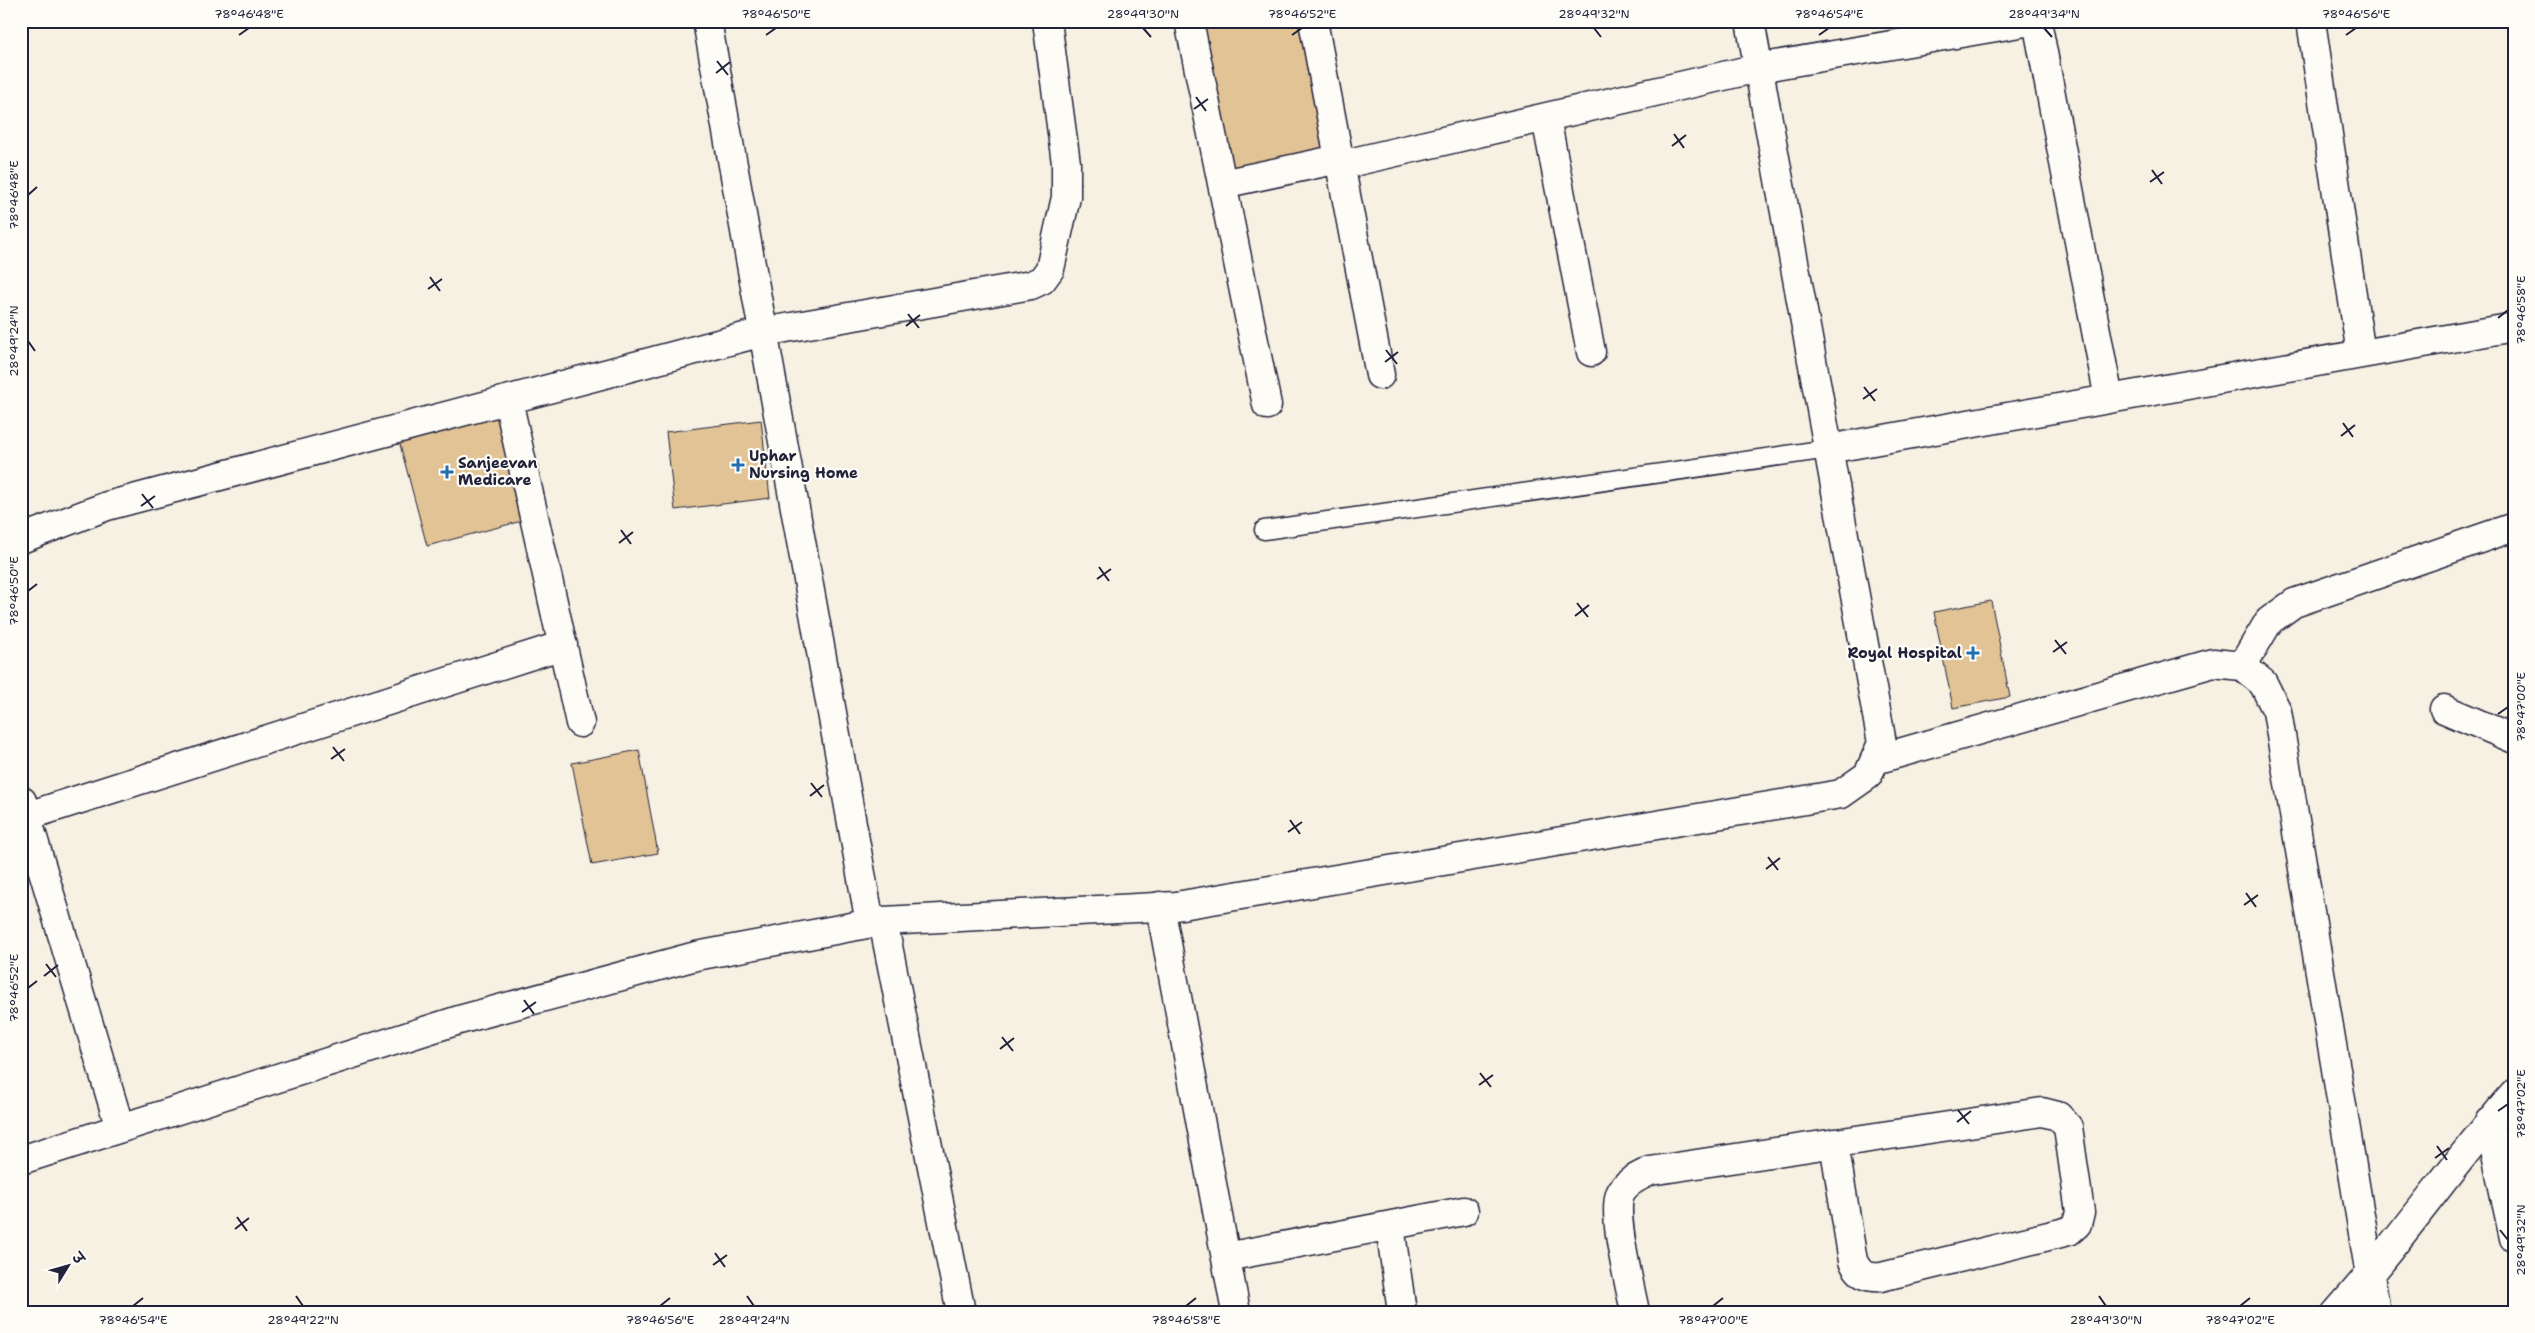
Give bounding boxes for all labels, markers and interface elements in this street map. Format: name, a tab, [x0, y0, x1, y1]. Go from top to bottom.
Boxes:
text: 78°46'48"E	[214, 6, 284, 22]
text: 78°46'50"E	[741, 6, 811, 22]
text: 28°49'30"N	[1107, 6, 1179, 22]
text: 78°46'52"E	[1268, 6, 1336, 22]
text: 28°49'32"N	[1558, 6, 1630, 22]
text: 78°46'54"E	[1794, 6, 1864, 22]
text: 28°49'34"N	[2008, 6, 2080, 22]
text: 78°46'56"E	[2322, 6, 2390, 22]
text: 78°46'48"E	[6, 160, 22, 230]
text: 78°46'58"E	[2513, 276, 2529, 345]
text: 28°49'24"N	[6, 305, 22, 377]
place label: Uphar Nursing Home	[749, 446, 858, 483]
place label: Sanjeevan Medicare	[458, 453, 537, 490]
marker: Uphar Nursing Home	[731, 458, 745, 472]
marker: Sanjeevan Medicare	[440, 465, 454, 479]
text: 78°46'50"E	[6, 556, 22, 626]
place label: Royal Hospital	[1847, 643, 1962, 663]
marker: Royal Hospital	[1966, 646, 1980, 660]
text: 78°47'00"E	[2513, 672, 2529, 742]
text: 78°46'52"E	[6, 954, 22, 1022]
text: 78°47'02"E	[2513, 1069, 2529, 1139]
text: 28°49'32"N	[2513, 1204, 2529, 1276]
north arrow	[42, 1240, 92, 1290]
text: उ	[67, 1247, 89, 1269]
text: 78°46'54"E	[98, 1312, 168, 1328]
text: 28°49'22"N	[267, 1312, 339, 1328]
text: 78°46'56"E	[626, 1312, 694, 1328]
text: 28°49'24"N	[718, 1312, 790, 1328]
text: 78°46'58"E	[1152, 1312, 1221, 1328]
text: 78°47'00"E	[1678, 1312, 1748, 1328]
text: 28°49'30"N	[2070, 1312, 2142, 1328]
text: 78°47'02"E	[2205, 1312, 2275, 1328]

